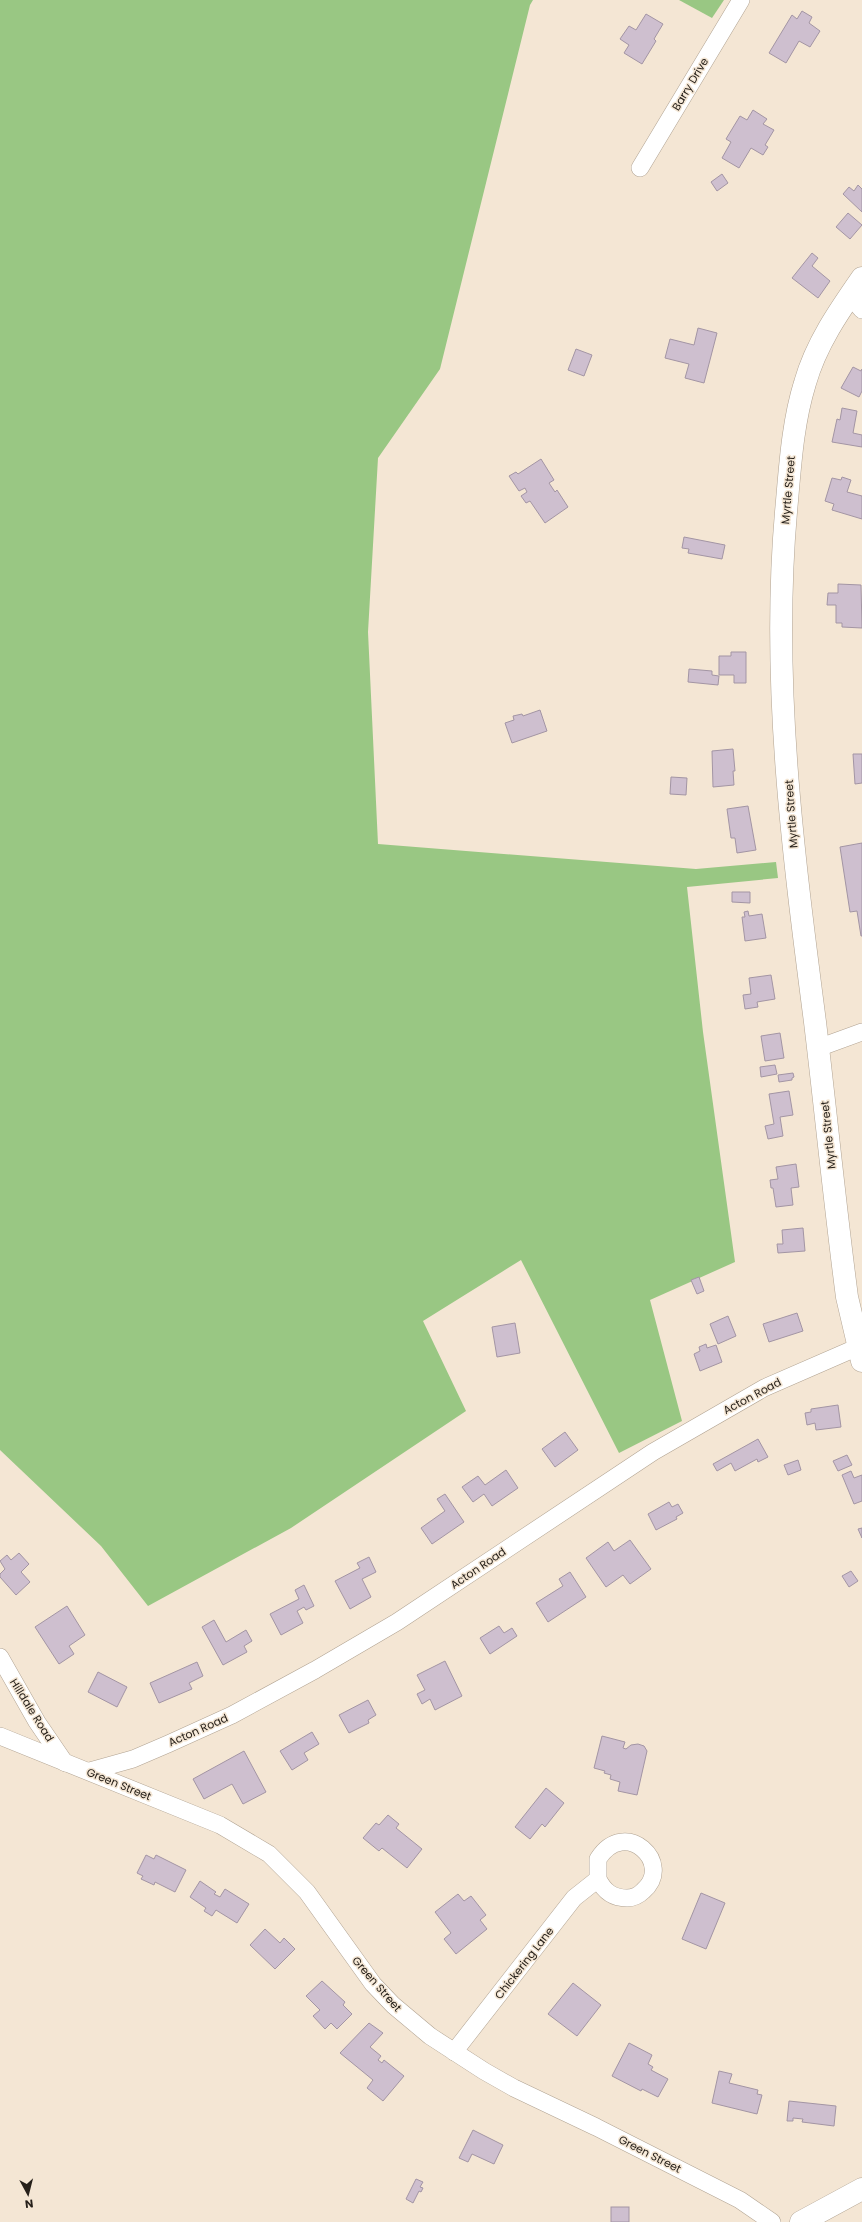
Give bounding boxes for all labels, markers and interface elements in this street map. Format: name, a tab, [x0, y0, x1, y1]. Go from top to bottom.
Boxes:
street label: Barry Drive	[668, 54, 712, 113]
street label: Myrtle Street	[777, 455, 799, 525]
street label: Myrtle Street	[781, 779, 801, 849]
street label: Myrtle Street	[816, 1100, 840, 1170]
street label: Acton Road	[720, 1374, 784, 1418]
street label: Acton Road	[447, 1544, 509, 1592]
street label: Hilldale Road	[6, 1675, 58, 1745]
street label: Acton Road	[166, 1710, 230, 1750]
street label: Green Street	[84, 1764, 154, 1804]
street label: Chickering Lane	[491, 1923, 557, 2002]
street label: Green Street	[348, 1953, 406, 2015]
street label: Green Street	[616, 2131, 684, 2177]
north arrow	[8, 2174, 48, 2214]
text: N	[24, 2195, 34, 2212]

